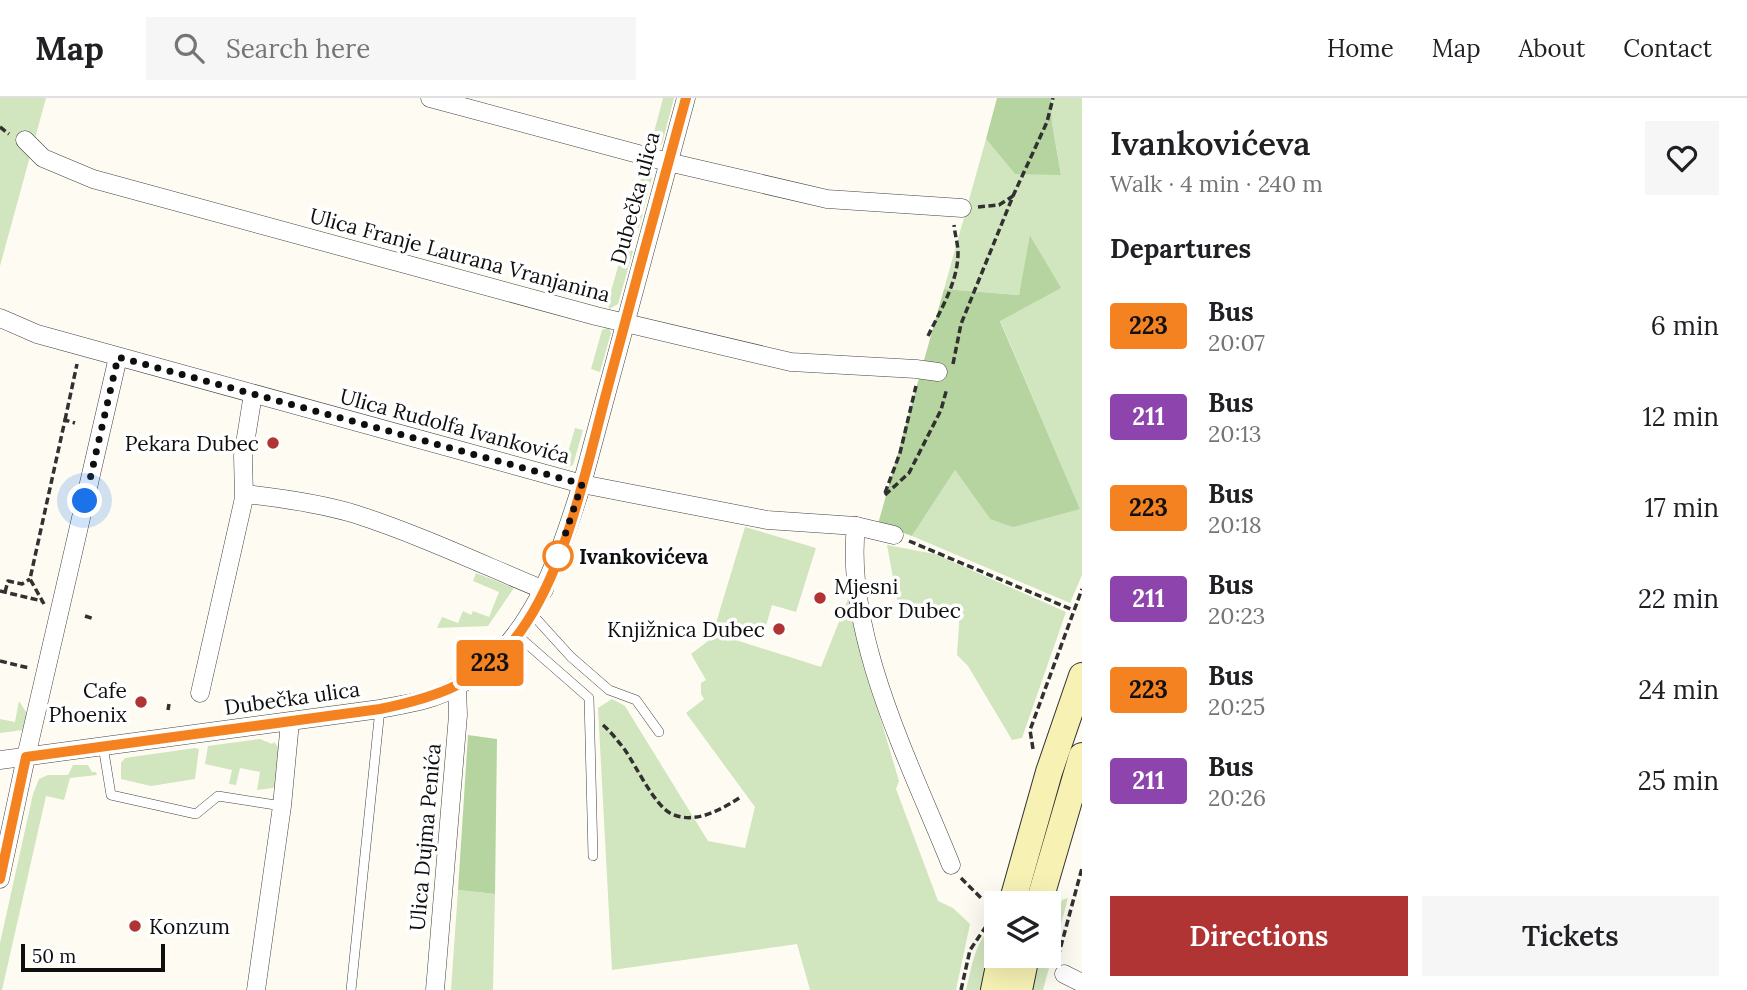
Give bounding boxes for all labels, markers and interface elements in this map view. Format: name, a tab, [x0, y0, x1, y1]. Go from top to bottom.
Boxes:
search box	[146, 17, 636, 80]
text: Map	[35, 27, 104, 69]
icon: search	[170, 29, 208, 67]
text: Search here	[226, 32, 370, 65]
text: Home	[1327, 33, 1394, 64]
text: Map	[1432, 33, 1481, 64]
text: About	[1519, 33, 1585, 64]
text: Contact	[1623, 33, 1712, 64]
button: heart	[1645, 121, 1719, 195]
text: Ivankovićeva	[1110, 122, 1310, 164]
street label: Dubečka ulica	[604, 128, 666, 267]
text: Walk · 4 min · 240 m	[1110, 169, 1323, 198]
street label: Ulica Franje Laurana Vranjanina	[307, 202, 613, 308]
text: Departures	[1110, 232, 1251, 265]
text: Bus	[1208, 295, 1254, 328]
text: 6 min	[1651, 309, 1719, 342]
text: 223	[1129, 310, 1168, 341]
text: 20:07	[1208, 328, 1265, 357]
street label: Ulica Rudolfa Ivankovića	[337, 382, 573, 470]
text: Bus	[1208, 386, 1254, 419]
text: 12 min	[1642, 400, 1719, 433]
text: 211	[1132, 401, 1165, 432]
text: 20:13	[1208, 419, 1262, 448]
place label: Pekara Dubec	[125, 430, 259, 457]
marker: Pekara Dubec	[265, 435, 281, 451]
text: Bus	[1208, 477, 1254, 510]
your location	[67, 483, 102, 518]
text: 17 min	[1644, 491, 1719, 524]
text: 223	[1129, 492, 1168, 523]
text: 20:18	[1208, 510, 1262, 539]
marker: Ivankovićeva	[543, 541, 573, 571]
place label: Ivankovićeva	[579, 543, 708, 570]
text: Bus	[1208, 568, 1254, 601]
place label: Mjesni odbor Dubec	[834, 573, 961, 624]
text: 22 min	[1638, 582, 1719, 615]
text: 211	[1132, 583, 1165, 614]
marker: Mjesni odbor Dubec	[812, 590, 828, 606]
text: 20:23	[1208, 601, 1265, 630]
place label: Knjižnica Dubec	[607, 616, 765, 643]
marker: Knjižnica Dubec	[771, 621, 787, 637]
line badge: 223	[450, 640, 530, 686]
text: 223	[470, 647, 510, 678]
text: Bus	[1208, 659, 1254, 692]
text: 24 min	[1638, 673, 1719, 706]
text: 223	[1129, 674, 1168, 705]
street label: Dubečka ulica	[222, 675, 362, 721]
place label: Cafe Phoenix	[48, 677, 127, 728]
text: 20:25	[1208, 692, 1265, 721]
marker: Cafe Phoenix	[133, 694, 149, 710]
street label: Ulica Dujma Penića	[403, 742, 447, 932]
text: Bus	[1208, 750, 1254, 783]
text: 25 min	[1638, 764, 1719, 797]
text: 211	[1132, 765, 1165, 796]
text: 20:26	[1208, 783, 1266, 812]
map controls	[984, 891, 1061, 968]
button: layers	[984, 891, 1061, 968]
button: Directions	[1110, 896, 1408, 976]
button: Tickets	[1422, 896, 1719, 976]
place label: Konzum	[149, 913, 230, 940]
marker: Konzum	[127, 918, 143, 934]
scale bar	[21, 941, 164, 973]
text: 50 m	[32, 944, 76, 968]

